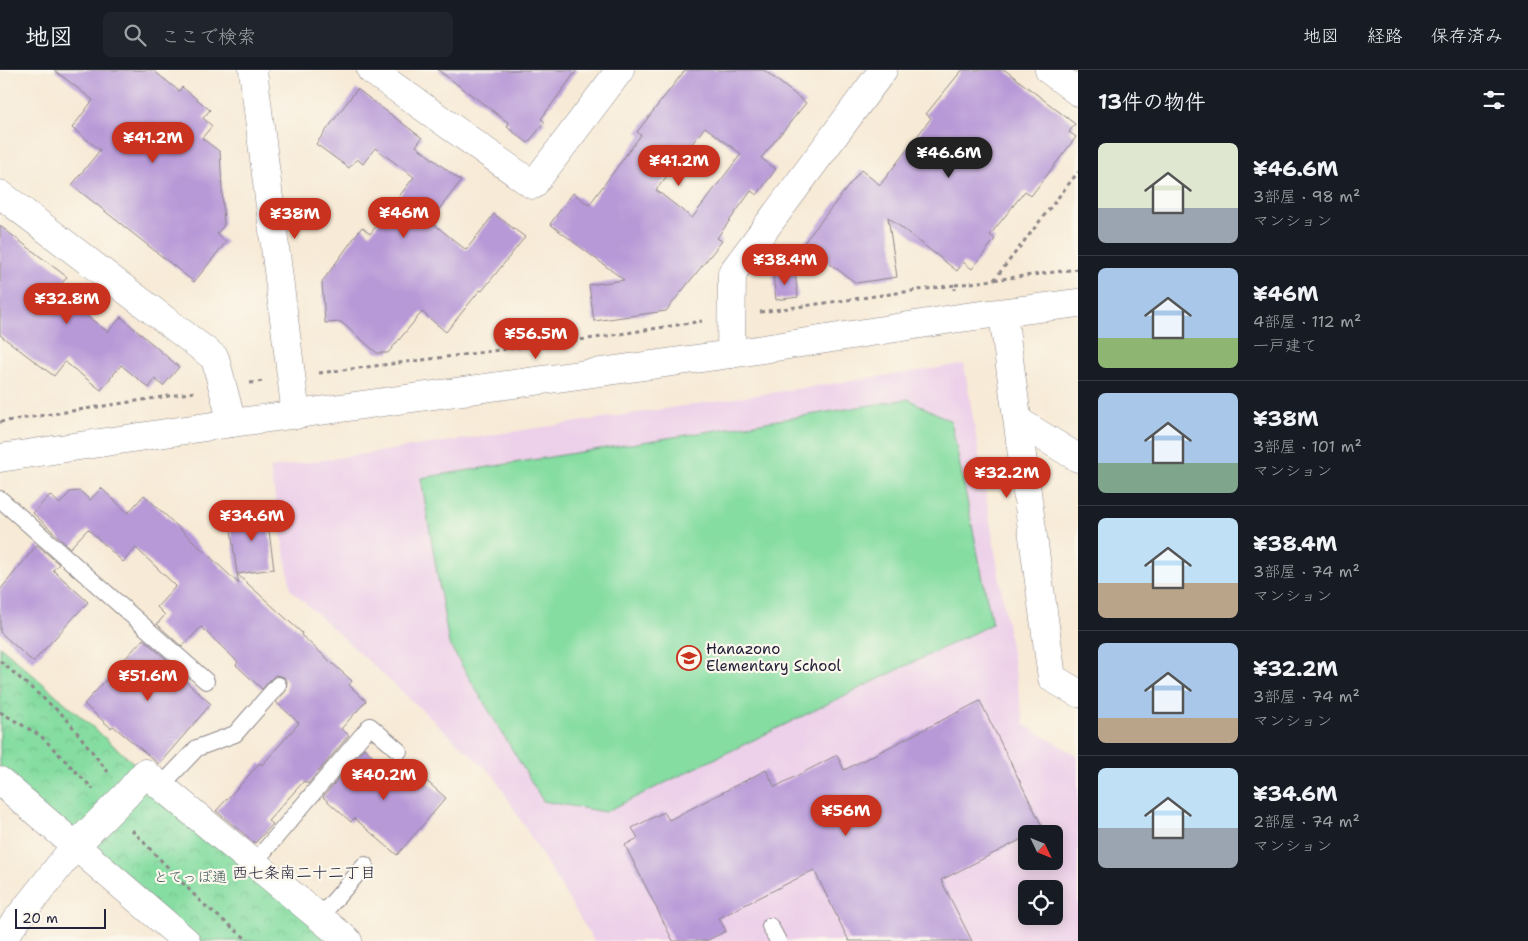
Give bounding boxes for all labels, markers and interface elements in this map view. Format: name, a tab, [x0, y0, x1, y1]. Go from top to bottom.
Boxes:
search box	[103, 12, 453, 57]
text: 地図	[25, 21, 73, 53]
icon: search	[121, 21, 149, 49]
text: ここで検索	[161, 24, 256, 49]
text: 地図	[1303, 24, 1339, 48]
text: 経路	[1367, 24, 1403, 48]
text: 保存済み	[1431, 24, 1503, 48]
icon: filters	[1480, 86, 1508, 114]
text: 13件の物件	[1098, 88, 1206, 116]
pin: ¥41.2M	[112, 122, 194, 164]
text: ¥41.2M	[123, 127, 183, 148]
pin: ¥46.6M	[908, 136, 990, 179]
text: ¥46.6M	[916, 142, 982, 163]
pin: ¥41.2M	[638, 144, 720, 187]
text: ¥41.2M	[649, 150, 709, 171]
text: ¥46.6M	[1253, 155, 1338, 183]
icon: home	[1138, 163, 1198, 223]
text: 3部屋 · 98 m²	[1253, 186, 1360, 207]
pin: ¥46M	[374, 196, 434, 239]
pin: ¥38M	[265, 198, 325, 240]
text: ¥46M	[379, 202, 429, 223]
text: ¥38M	[270, 203, 320, 224]
text: マンション	[1253, 210, 1332, 231]
pin: ¥38.4M	[744, 244, 826, 286]
text: ¥38.4M	[753, 249, 817, 270]
text: ¥46M	[1253, 280, 1318, 308]
pin: ¥32.8M	[26, 282, 108, 325]
text: ¥32.8M	[35, 288, 99, 309]
icon: home	[1138, 288, 1198, 348]
text: 4部屋 · 112 m²	[1253, 311, 1361, 332]
pin: ¥56.5M	[495, 318, 577, 360]
text: ¥56.5M	[504, 323, 568, 344]
text: 一戸建て	[1253, 335, 1317, 356]
text: ¥38M	[1253, 405, 1318, 433]
icon: home	[1138, 413, 1198, 473]
text: 3部屋 · 101 m²	[1253, 436, 1362, 457]
pin: ¥32.2M	[966, 456, 1048, 499]
text: マンション	[1253, 460, 1332, 481]
text: ¥32.2M	[975, 462, 1039, 483]
pin: ¥34.6M	[211, 500, 293, 542]
text: ¥34.6M	[220, 505, 284, 526]
text: ¥38.4M	[1253, 530, 1337, 558]
icon: home	[1138, 538, 1198, 598]
text: 3部屋 · 74 m²	[1253, 561, 1360, 582]
text: マンション	[1253, 585, 1332, 606]
place label: Hanazono Elementary School	[706, 639, 842, 676]
school or university icon: Hanazono Elementary School	[676, 645, 702, 671]
text: ¥32.2M	[1253, 655, 1338, 683]
pin: ¥51.6M	[107, 660, 189, 702]
icon: home	[1138, 663, 1198, 723]
text: ¥51.6M	[119, 665, 178, 686]
text: 3部屋 · 74 m²	[1253, 686, 1360, 707]
text: マンション	[1253, 710, 1332, 731]
pin: ¥40.2M	[343, 758, 425, 801]
text: ¥40.2M	[352, 764, 416, 785]
text: ¥34.6M	[1253, 780, 1337, 808]
icon: home	[1138, 788, 1198, 848]
pin: ¥56M	[816, 794, 876, 837]
text: ¥56M	[822, 800, 870, 821]
text: 2部屋 · 74 m²	[1253, 811, 1360, 832]
north arrow	[1018, 825, 1062, 870]
map controls	[1018, 825, 1063, 925]
text: マンション	[1253, 835, 1332, 856]
district label: 西七条南二十二丁目	[232, 862, 376, 883]
park label: とてっぽ通	[153, 867, 227, 887]
button: locate	[1018, 880, 1063, 925]
scale bar	[15, 906, 106, 929]
text: 20 m	[22, 909, 58, 927]

